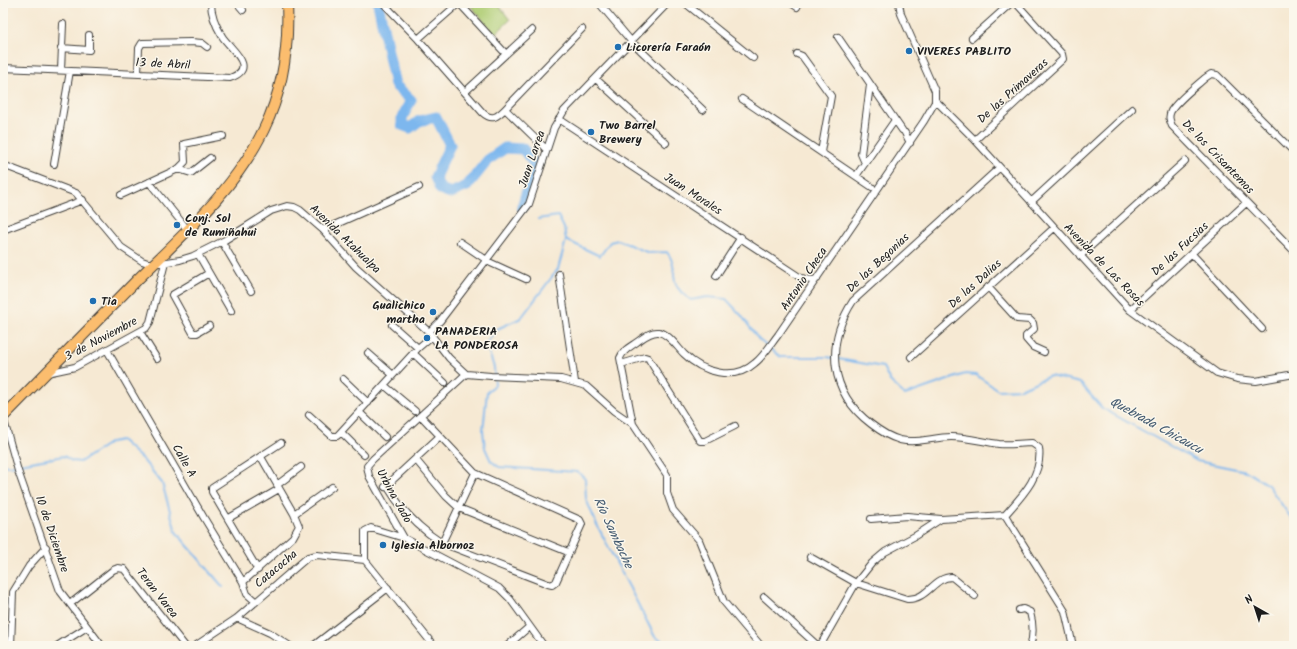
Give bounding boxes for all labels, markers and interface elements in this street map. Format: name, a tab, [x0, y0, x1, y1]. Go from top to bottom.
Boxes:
place label: Licorería Faraón	[626, 38, 711, 57]
marker: Licorería Faraón	[613, 42, 623, 52]
place label: VIVERES PABLITO	[917, 42, 1012, 61]
marker: VIVERES PABLITO	[904, 46, 914, 56]
street label: 13 de Abril	[135, 53, 191, 75]
street label: De las Primaveras	[973, 54, 1053, 128]
street label: De los Crisantemos	[1177, 115, 1259, 199]
place label: Two Barrel Brewery	[599, 116, 656, 149]
street label: Juan Larrea	[513, 127, 551, 190]
marker: Two Barrel Brewery	[586, 127, 596, 137]
street label: Juan Morales	[660, 168, 726, 220]
street label: Avenida Atahualpa	[305, 200, 385, 278]
place label: Conj. Sol de Rumiñahui	[185, 209, 257, 242]
street label: De las Fucsias	[1147, 217, 1213, 281]
street label: Avenida de Las Rosas	[1059, 219, 1149, 311]
marker: Conj. Sol de Rumiñahui	[172, 220, 182, 230]
street label: De las Begonias	[842, 229, 914, 297]
street label: Antonio Checa	[776, 243, 833, 315]
street label: De las Dalias	[944, 255, 1006, 313]
place label: Tia	[101, 292, 117, 311]
marker: Tia	[88, 296, 98, 306]
place label: Gualichico martha	[372, 296, 426, 329]
marker: Gualichico martha	[428, 307, 438, 317]
street label: 3 de Noviembre	[61, 312, 141, 366]
place label: PANADERIA LA PONDEROSA	[435, 322, 519, 355]
marker: PANADERIA LA PONDEROSA	[422, 333, 432, 343]
water label: Quebrada Chicaucu	[1106, 392, 1208, 461]
street label: Calle A	[167, 441, 201, 481]
street label: Urbina Jado	[371, 465, 417, 527]
street label: 10 de Diciembre	[30, 493, 74, 576]
water label: Río Sambache	[587, 494, 639, 573]
place label: Iglesia Albornoz	[391, 536, 474, 555]
marker: Iglesia Albornoz	[378, 540, 388, 550]
street label: Catacocha	[250, 545, 302, 593]
street label: Teran Varea	[131, 564, 183, 623]
north arrow	[1235, 587, 1275, 627]
text: N	[1241, 591, 1258, 609]

